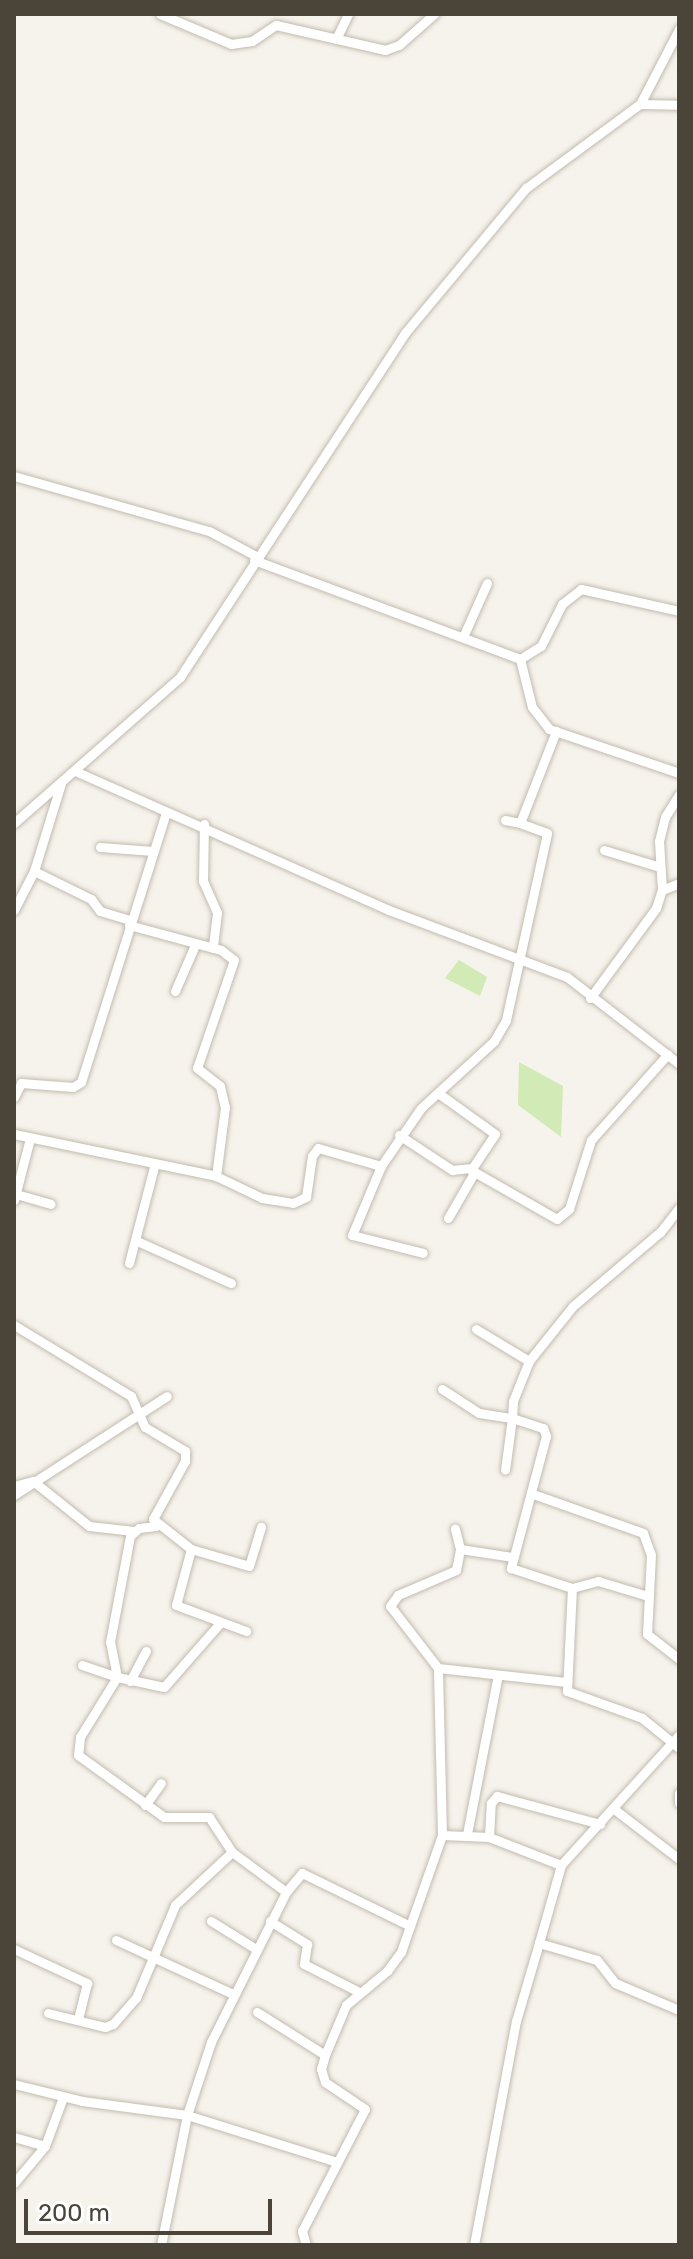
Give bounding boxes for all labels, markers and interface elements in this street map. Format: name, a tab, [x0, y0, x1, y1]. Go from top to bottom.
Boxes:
scale bar	[28, 2183, 276, 2233]
text: 200 m	[38, 2199, 110, 2227]

